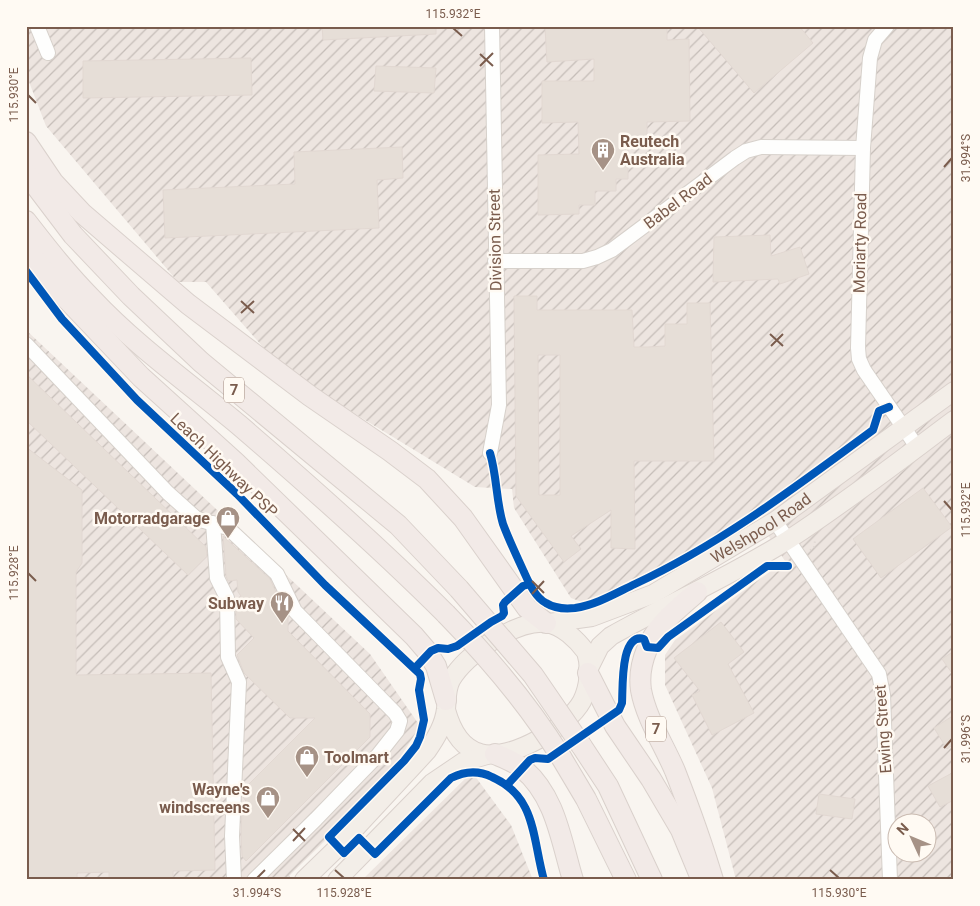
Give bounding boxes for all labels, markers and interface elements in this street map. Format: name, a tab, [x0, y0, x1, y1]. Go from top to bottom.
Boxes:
text: 115.932°E	[426, 7, 481, 21]
text: 115.930°E	[7, 67, 21, 122]
place label: Reutech Australia	[620, 132, 685, 169]
text: 31.994°S	[959, 134, 973, 182]
building icon: Reutech Australia	[590, 137, 616, 171]
street label: Babel Road	[640, 169, 716, 233]
street label: Division Street	[485, 189, 505, 291]
street label: Moriarty Road	[850, 193, 870, 293]
road number: 7	[224, 378, 244, 402]
street label: Leach Highway PSP	[166, 409, 282, 521]
text: 115.932°E	[959, 482, 973, 537]
street label: Welshpool Road	[707, 489, 814, 567]
shop icon: Motorradgarage	[215, 505, 241, 539]
place label: Motorradgarage	[94, 509, 210, 528]
text: 115.928°E	[7, 545, 21, 600]
restaurant icon: Subway	[269, 590, 295, 624]
place label: Subway	[208, 594, 265, 613]
street label: Ewing Street	[870, 684, 896, 774]
text: 31.996°S	[959, 715, 973, 763]
road number: 7	[646, 716, 666, 742]
shop icon: Toolmart	[294, 744, 320, 778]
place label: Toolmart	[324, 748, 390, 767]
place label: Wayne's windscreens	[159, 780, 250, 817]
shop icon: Wayne's windscreens	[255, 785, 281, 819]
north arrow	[888, 814, 938, 864]
text: N	[893, 820, 912, 838]
text: 31.994°S	[233, 886, 281, 900]
text: 115.928°E	[317, 886, 372, 900]
text: 115.930°E	[812, 886, 867, 900]

